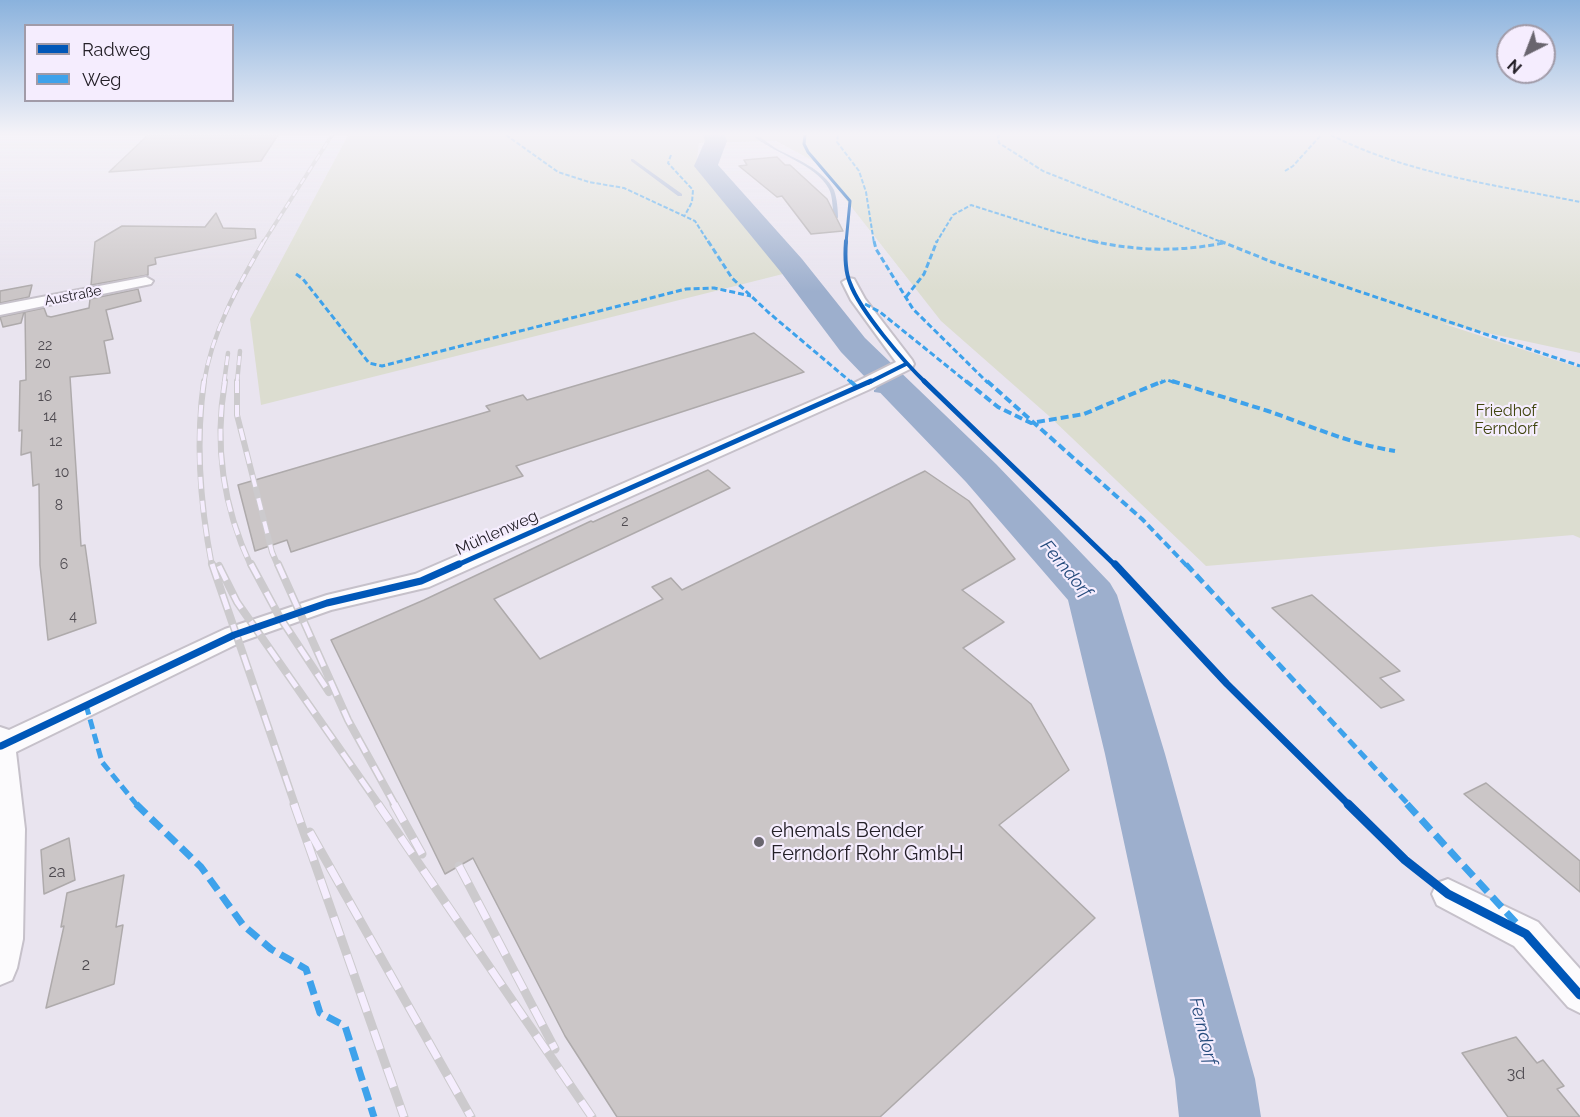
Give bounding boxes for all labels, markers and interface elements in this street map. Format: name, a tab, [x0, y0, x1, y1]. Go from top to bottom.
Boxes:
legend	[24, 24, 234, 102]
north arrow	[1496, 24, 1556, 84]
text: Radweg	[82, 39, 151, 60]
text: N	[1504, 55, 1526, 77]
text: Weg	[82, 69, 121, 90]
street label: Austraße	[43, 282, 103, 310]
house number: 22	[38, 338, 52, 354]
house number: 20	[35, 356, 51, 372]
house number: 16	[38, 389, 52, 405]
park label: Friedhof Ferndorf	[1474, 401, 1538, 439]
house number: 14	[43, 409, 57, 425]
house number: 12	[49, 434, 63, 450]
house number: 10	[55, 465, 69, 481]
house number: 8	[55, 498, 63, 514]
street label: Mühlenweg	[453, 506, 541, 560]
house number: 2	[621, 514, 629, 530]
water label: Ferndorf	[1036, 536, 1096, 602]
house number: 6	[60, 557, 68, 573]
house number: 4	[69, 609, 77, 625]
place label: ehemals Bender Ferndorf Rohr GmbH	[771, 819, 964, 866]
marker: ehemals Bender Ferndorf Rohr GmbH	[752, 835, 766, 849]
house number: 2a	[48, 862, 66, 882]
house number: 2	[82, 955, 90, 975]
water label: Ferndorf	[1184, 995, 1222, 1067]
house number: 3d	[1507, 1064, 1525, 1084]

